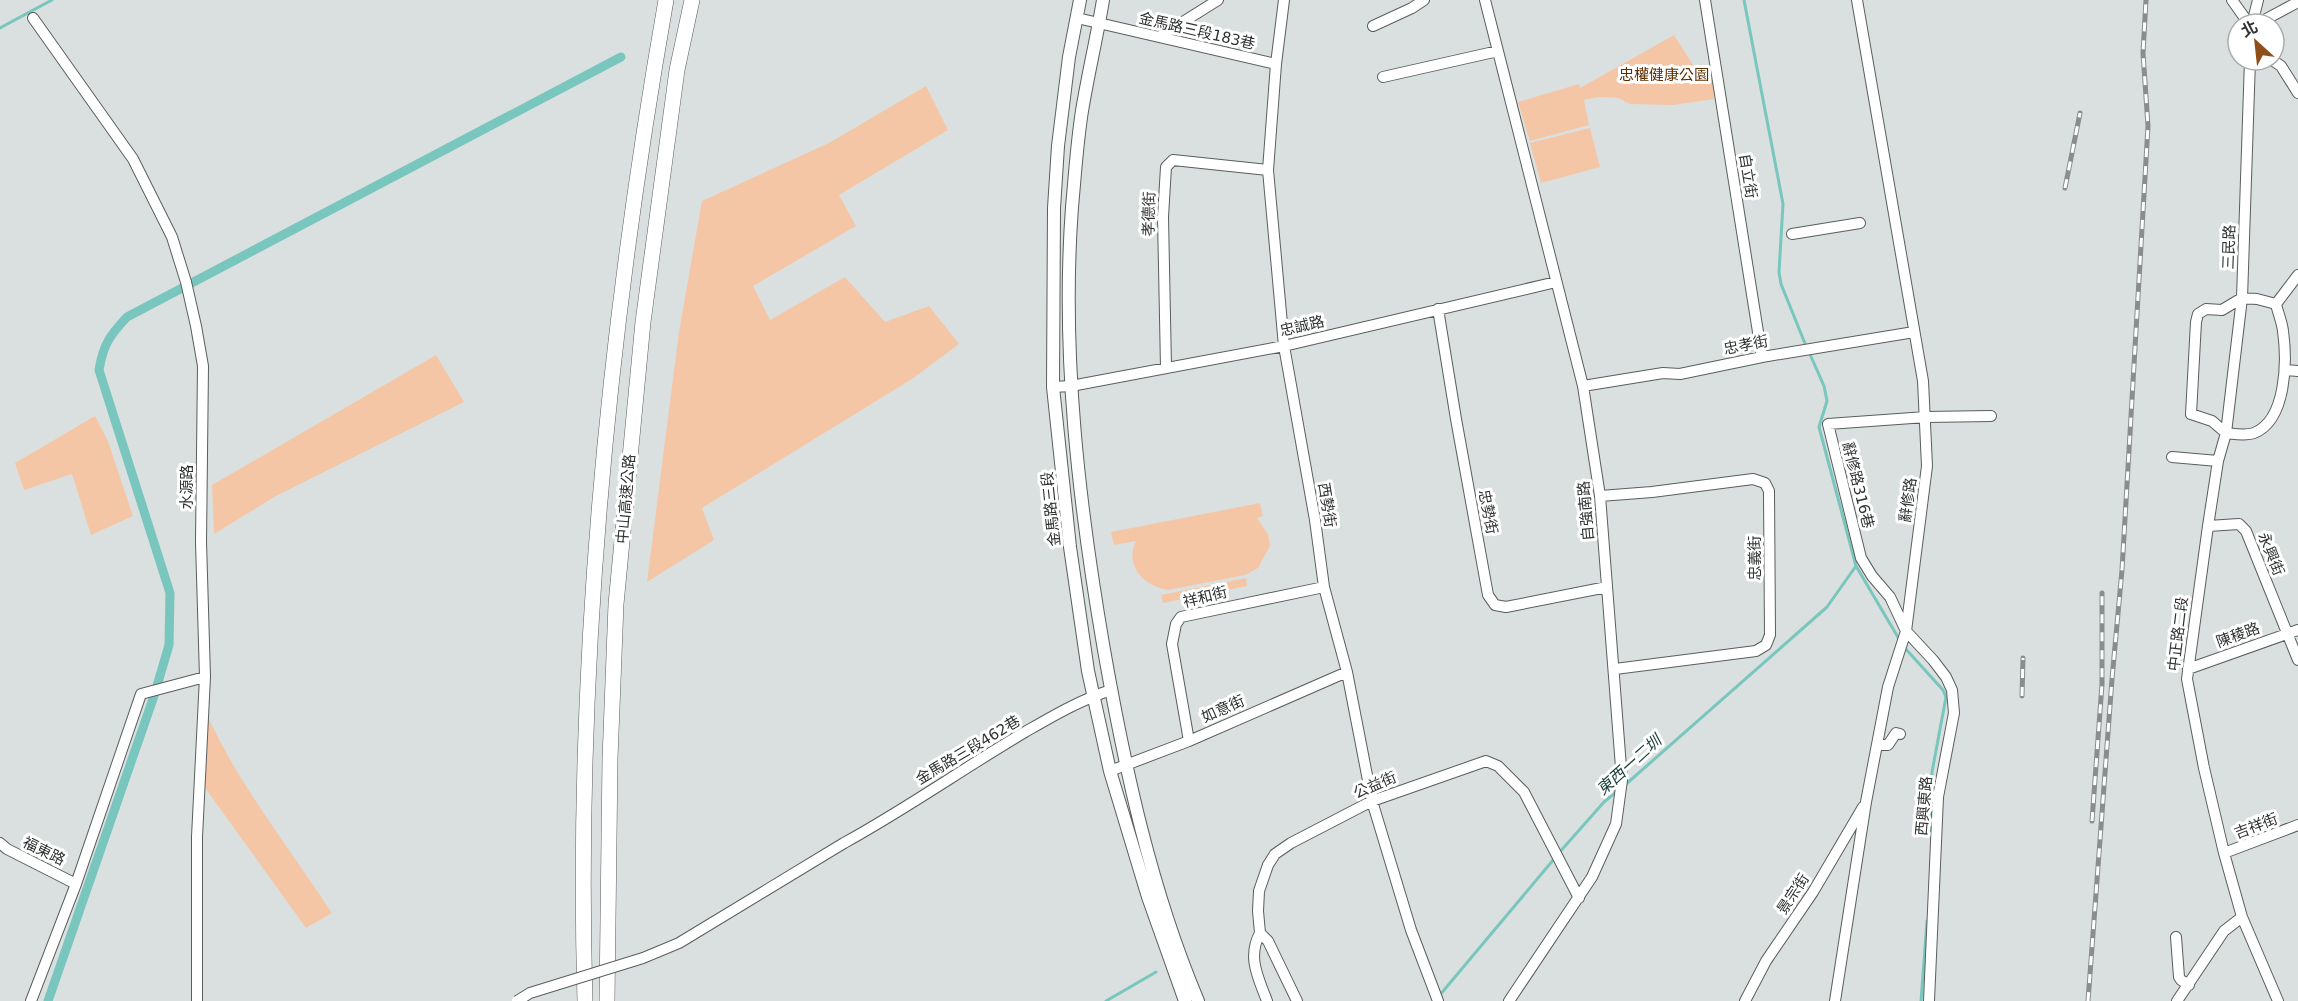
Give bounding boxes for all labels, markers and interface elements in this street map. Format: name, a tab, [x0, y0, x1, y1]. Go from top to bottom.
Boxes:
street label: 金馬路三段183巷	[1137, 9, 1257, 53]
north arrow	[2226, 12, 2286, 72]
text: 北	[2238, 17, 2261, 41]
park label: 忠權健康公園	[1619, 66, 1709, 84]
street label: 自立街	[1736, 152, 1760, 200]
street label: 孝德街	[1140, 191, 1158, 237]
street label: 三民路	[2219, 224, 2239, 270]
street label: 忠誠路	[1278, 312, 1326, 340]
street label: 忠孝街	[1722, 332, 1770, 358]
street label: 辭修路316巷	[1839, 440, 1877, 530]
street label: 中山高速公路	[613, 453, 639, 545]
street label: 水源路	[178, 464, 196, 510]
street label: 金馬路三段	[1038, 471, 1064, 547]
street label: 辭修路	[1896, 476, 1920, 524]
street label: 自強南路	[1574, 480, 1598, 542]
street label: 西勢街	[1315, 481, 1339, 529]
street label: 忠勢街	[1475, 488, 1501, 536]
street label: 永興街	[2254, 530, 2288, 578]
street label: 忠義街	[1746, 535, 1764, 581]
street label: 祥和街	[1181, 583, 1229, 611]
street label: 中正路二段	[2164, 596, 2192, 672]
street label: 陳稜路	[2214, 619, 2262, 651]
street label: 如意街	[1199, 692, 1247, 726]
street label: 金馬路三段462巷	[913, 712, 1023, 788]
water label: 東西一二圳	[1593, 730, 1667, 799]
street label: 公益街	[1351, 768, 1399, 802]
street label: 西興東路	[1912, 775, 1936, 837]
street label: 吉祥街	[2232, 810, 2280, 842]
street label: 福東路	[20, 833, 68, 869]
street label: 景宗街	[1773, 870, 1813, 918]

